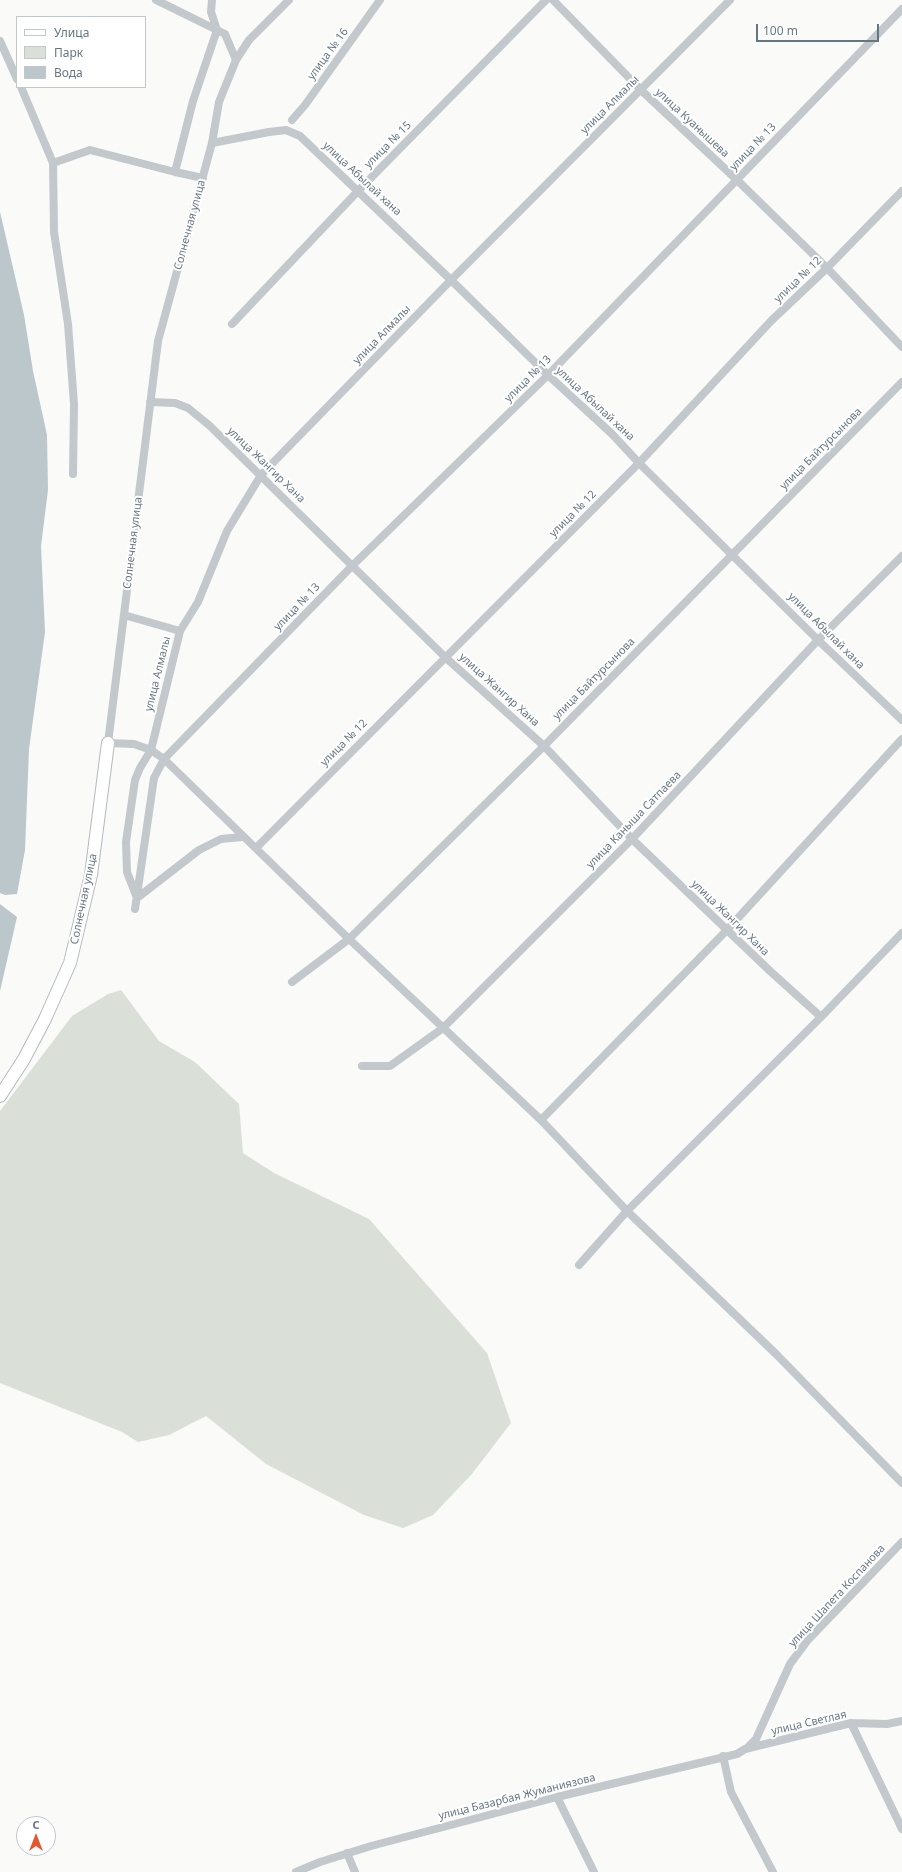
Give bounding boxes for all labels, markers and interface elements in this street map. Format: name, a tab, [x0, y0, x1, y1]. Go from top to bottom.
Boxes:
legend	[16, 16, 146, 88]
scale bar	[758, 16, 881, 42]
text: 100 m	[763, 22, 798, 39]
text: Улица	[54, 24, 89, 41]
street label: улица № 16	[305, 26, 351, 82]
text: Парк	[54, 44, 83, 61]
text: Вода	[54, 64, 83, 81]
street label: улица Алмалы	[578, 73, 642, 137]
street label: улица Куанышева	[652, 86, 732, 160]
street label: улица № 15	[362, 119, 414, 171]
street label: улица № 13	[727, 121, 779, 173]
street label: улица Абылай хана	[320, 139, 404, 219]
street label: Солнечная улица	[172, 179, 208, 271]
street label: улица № 12	[772, 254, 824, 306]
street label: улица Алмалы	[351, 303, 413, 367]
street label: улица № 13	[502, 353, 554, 405]
street label: улица Абылай хана	[553, 364, 637, 444]
street label: улица Байтурсынова	[777, 405, 865, 493]
street label: улица Жангир Хана	[224, 424, 308, 506]
street label: улица № 12	[547, 488, 599, 540]
street label: Солнечная улица	[121, 496, 145, 590]
street label: улица № 13	[271, 581, 323, 633]
street label: улица Абылай хана	[785, 590, 867, 672]
street label: улица Алмалы	[142, 635, 174, 713]
street label: улица Байтурсынова	[550, 635, 638, 723]
street label: улица Жангир Хана	[456, 651, 542, 729]
street label: улица № 12	[318, 717, 370, 769]
street label: улица Каныша Сатпаева	[584, 769, 684, 871]
street label: Солнечная улица	[68, 852, 100, 946]
street label: улица Жангир Хана	[688, 877, 772, 959]
street label: улица Шапета Коспанова	[786, 1542, 888, 1650]
street label: улица Светлая	[770, 1708, 848, 1738]
street label: улица Базарбая Жуманиязова	[437, 1771, 597, 1823]
north arrow	[16, 1816, 56, 1856]
text: С	[32, 1817, 40, 1832]

